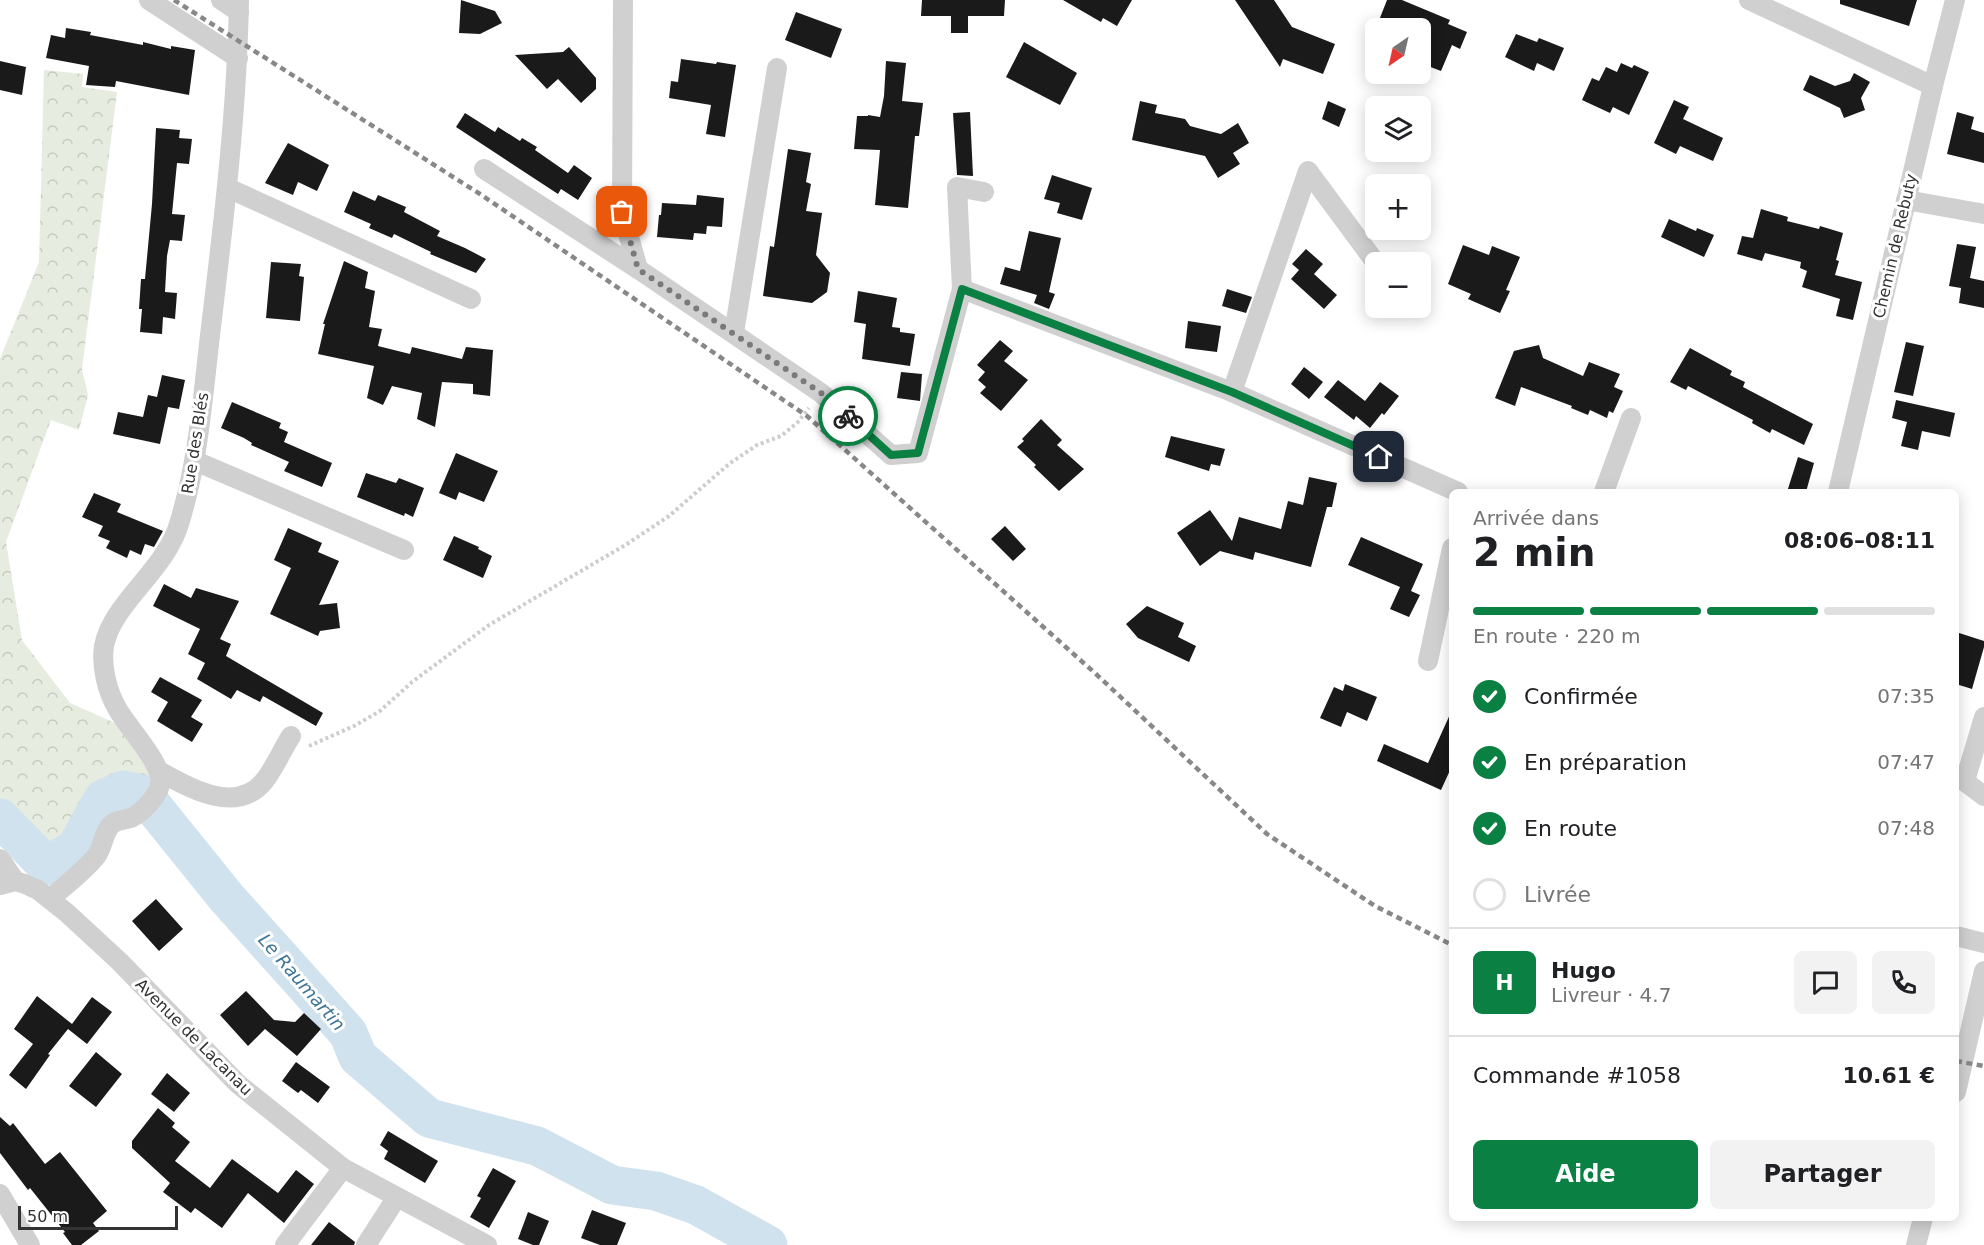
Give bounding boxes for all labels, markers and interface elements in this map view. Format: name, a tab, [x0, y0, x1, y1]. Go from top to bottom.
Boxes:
north arrow	[1365, 18, 1431, 84]
map controls	[1365, 18, 1431, 318]
button: layers	[1365, 96, 1431, 162]
street label: Chemin de Rebuty	[1869, 172, 1921, 320]
button: +	[1365, 174, 1431, 240]
pin	[596, 186, 647, 237]
icon: bag	[605, 195, 638, 228]
button: −	[1365, 252, 1431, 318]
courier	[818, 386, 878, 446]
street label: Rue des Blés	[178, 391, 212, 495]
icon: bike	[832, 400, 865, 433]
pin	[1353, 431, 1404, 482]
icon: home	[1362, 440, 1395, 473]
text: Arrivée dans	[1473, 506, 1599, 530]
text: 08:06–08:11	[1784, 528, 1935, 553]
text: 2 min	[1473, 530, 1595, 575]
text: En route · 220 m	[1473, 624, 1641, 648]
icon: check	[1473, 680, 1506, 713]
text: Confirmée	[1524, 684, 1638, 709]
text: 07:35	[1877, 684, 1935, 708]
icon: check	[1473, 746, 1506, 779]
text: En préparation	[1524, 750, 1687, 775]
text: 07:47	[1877, 750, 1935, 774]
icon: check	[1473, 812, 1506, 845]
text: En route	[1524, 816, 1617, 841]
text: 07:48	[1877, 816, 1935, 840]
text: Livrée	[1524, 882, 1591, 907]
water label: Le Raumartin	[254, 929, 350, 1035]
button: chat	[1794, 951, 1857, 1014]
button: phone	[1872, 951, 1935, 1014]
text: Hugo	[1551, 958, 1616, 983]
text: H	[1495, 970, 1514, 995]
street label: Avenue de Lacanau	[132, 975, 256, 1099]
text: Livreur · 4.7	[1551, 983, 1671, 1007]
text: Commande #1058	[1473, 1063, 1681, 1088]
text: 10.61 €	[1842, 1063, 1935, 1088]
button: Aide	[1473, 1140, 1698, 1209]
button: Partager	[1710, 1140, 1935, 1209]
scale bar	[18, 1203, 178, 1230]
text: 50 m	[27, 1207, 68, 1226]

